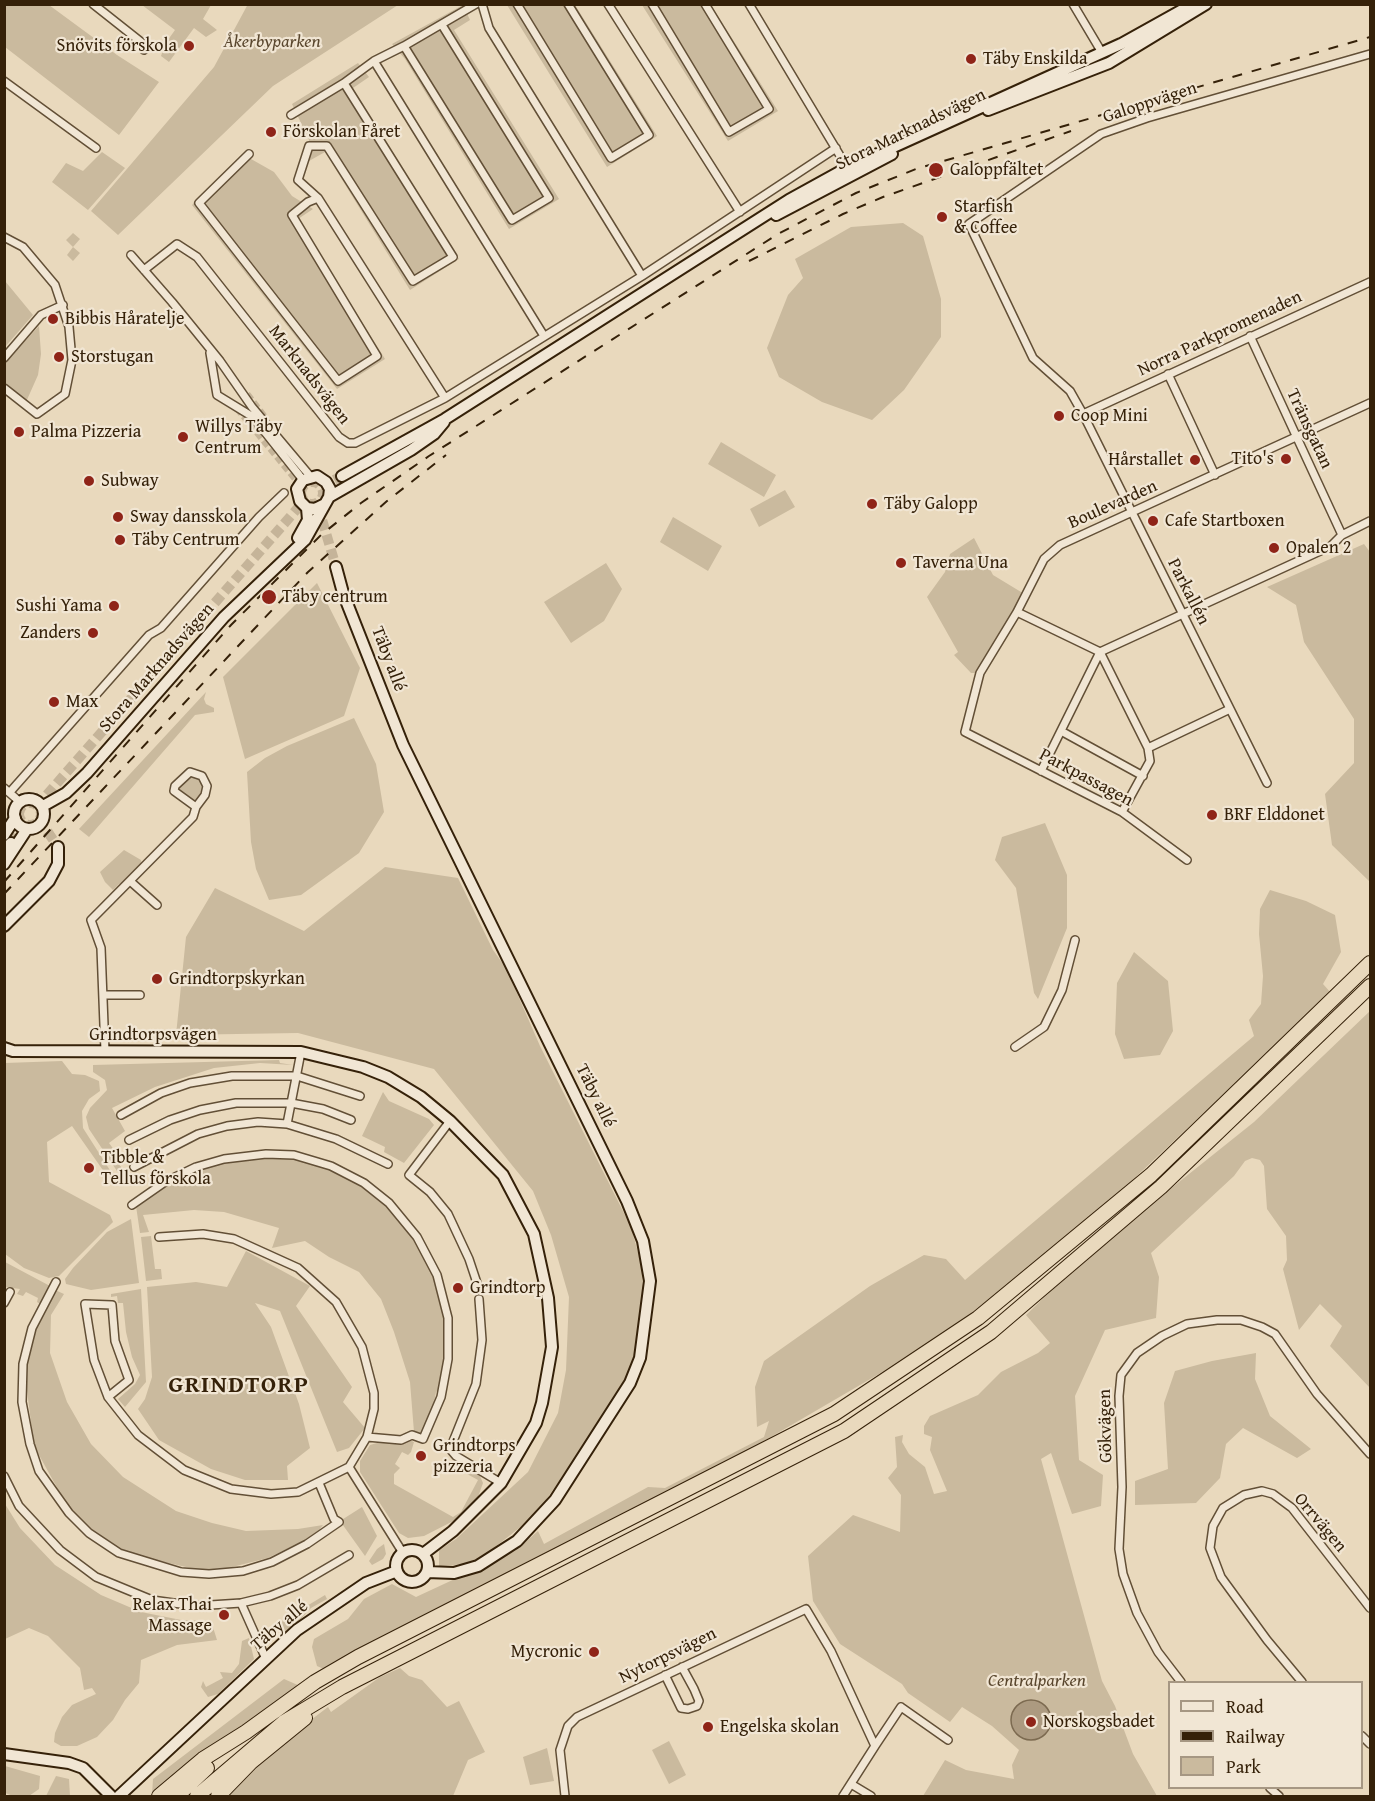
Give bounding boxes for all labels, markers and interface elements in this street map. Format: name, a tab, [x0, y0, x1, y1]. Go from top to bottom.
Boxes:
park label: Åkerbyparken	[223, 31, 321, 53]
place label: Snövits förskola	[56, 35, 177, 57]
marker: Snövits förskola	[182, 39, 196, 53]
place label: Täby Enskilda	[983, 48, 1088, 70]
marker: Täby Enskilda	[964, 52, 978, 66]
street label: Galoppvägen	[1100, 78, 1200, 128]
street label: Stora Marknadsvägen	[832, 84, 990, 176]
place label: Förskolan Fåret	[283, 121, 400, 143]
marker: Förskolan Fåret	[264, 125, 278, 139]
place label: Galoppfältet	[950, 159, 1043, 181]
marker: Galoppfältet	[927, 161, 945, 179]
place label: Starfish & Coffee	[954, 196, 1018, 238]
marker: Starfish & Coffee	[935, 210, 949, 224]
street label: Norra Parkpromenaden	[1134, 286, 1306, 382]
place label: Bibbis Håratelje	[65, 308, 184, 330]
marker: Bibbis Håratelje	[46, 312, 60, 326]
street label: Marknadsvägen	[263, 321, 355, 429]
place label: Storstugan	[71, 346, 154, 368]
marker: Storstugan	[52, 350, 66, 364]
street label: Tränsgatan	[1281, 386, 1337, 472]
place label: Coop Mini	[1071, 405, 1148, 427]
marker: Coop Mini	[1052, 409, 1066, 423]
place label: Willys Täby Centrum	[195, 416, 282, 458]
place label: Palma Pizzeria	[31, 421, 141, 443]
marker: Palma Pizzeria	[12, 425, 26, 439]
marker: Willys Täby Centrum	[176, 430, 190, 444]
place label: Tito's	[1232, 448, 1274, 470]
place label: Hårstallet	[1108, 449, 1183, 471]
marker: Tito's	[1279, 452, 1293, 466]
marker: Hårstallet	[1188, 453, 1202, 467]
place label: Subway	[101, 470, 159, 492]
marker: Subway	[82, 474, 96, 488]
street label: Boulevarden	[1065, 476, 1161, 534]
place label: Täby Galopp	[884, 493, 978, 515]
marker: Täby Galopp	[865, 497, 879, 511]
place label: Sway dansskola	[130, 506, 247, 528]
marker: Sway dansskola	[111, 510, 125, 524]
place label: Cafe Startboxen	[1165, 510, 1284, 532]
marker: Cafe Startboxen	[1146, 514, 1160, 528]
place label: Täby Centrum	[132, 529, 239, 551]
marker: Täby Centrum	[113, 533, 127, 547]
place label: Opalen 2	[1286, 537, 1351, 559]
marker: Opalen 2	[1267, 541, 1281, 555]
place label: Taverna Una	[913, 552, 1008, 574]
street label: Parkallén	[1162, 555, 1214, 629]
marker: Taverna Una	[894, 556, 908, 570]
place label: Täby centrum	[282, 586, 388, 608]
marker: Täby centrum	[260, 588, 278, 606]
place label: Sushi Yama	[16, 595, 102, 617]
street label: Stora Marknadsvägen	[95, 599, 219, 737]
marker: Sushi Yama	[107, 599, 121, 613]
place label: Zanders	[20, 622, 81, 644]
street label: Täby allé	[366, 623, 410, 695]
marker: Zanders	[86, 626, 100, 640]
place label: Max	[66, 691, 98, 713]
marker: Max	[47, 695, 61, 709]
street label: Parkpassagen	[1035, 744, 1137, 812]
place label: BRF Elddonet	[1224, 804, 1325, 826]
marker: BRF Elddonet	[1205, 808, 1219, 822]
place label: Grindtorpskyrkan	[169, 968, 305, 990]
marker: Grindtorpskyrkan	[150, 972, 164, 986]
street label: Grindtorpsvägen	[89, 1024, 217, 1046]
street label: Täby allé	[570, 1061, 620, 1131]
place label: Tibble & Tellus förskola	[101, 1147, 211, 1190]
marker: Tibble & Tellus förskola	[82, 1161, 96, 1175]
place label: Grindtorp	[470, 1277, 545, 1299]
marker: Grindtorp	[451, 1281, 465, 1295]
district label: GRINDTORP	[169, 1372, 309, 1400]
street label: Gökvägen	[1095, 1389, 1117, 1463]
place label: Grindtorps pizzeria	[433, 1435, 516, 1478]
marker: Grindtorps pizzeria	[414, 1449, 428, 1463]
street label: Orrvägen	[1289, 1489, 1351, 1557]
place label: Relax Thai Massage	[133, 1594, 212, 1636]
street label: Täby allé	[247, 1596, 313, 1656]
marker: Relax Thai Massage	[217, 1608, 231, 1622]
street label: Nytorpsvägen	[616, 1623, 720, 1689]
place label: Mycronic	[511, 1641, 582, 1663]
marker: Mycronic	[587, 1645, 601, 1659]
park label: Centralparken	[988, 1670, 1086, 1692]
legend	[1168, 1681, 1363, 1789]
text: Road	[1226, 1693, 1264, 1720]
place label: Norskogsbadet	[1043, 1711, 1155, 1733]
marker: Norskogsbadet	[1024, 1715, 1038, 1729]
place label: Engelska skolan	[720, 1716, 839, 1738]
marker: Engelska skolan	[701, 1720, 715, 1734]
text: Railway	[1226, 1723, 1285, 1750]
text: Park	[1226, 1753, 1261, 1780]

